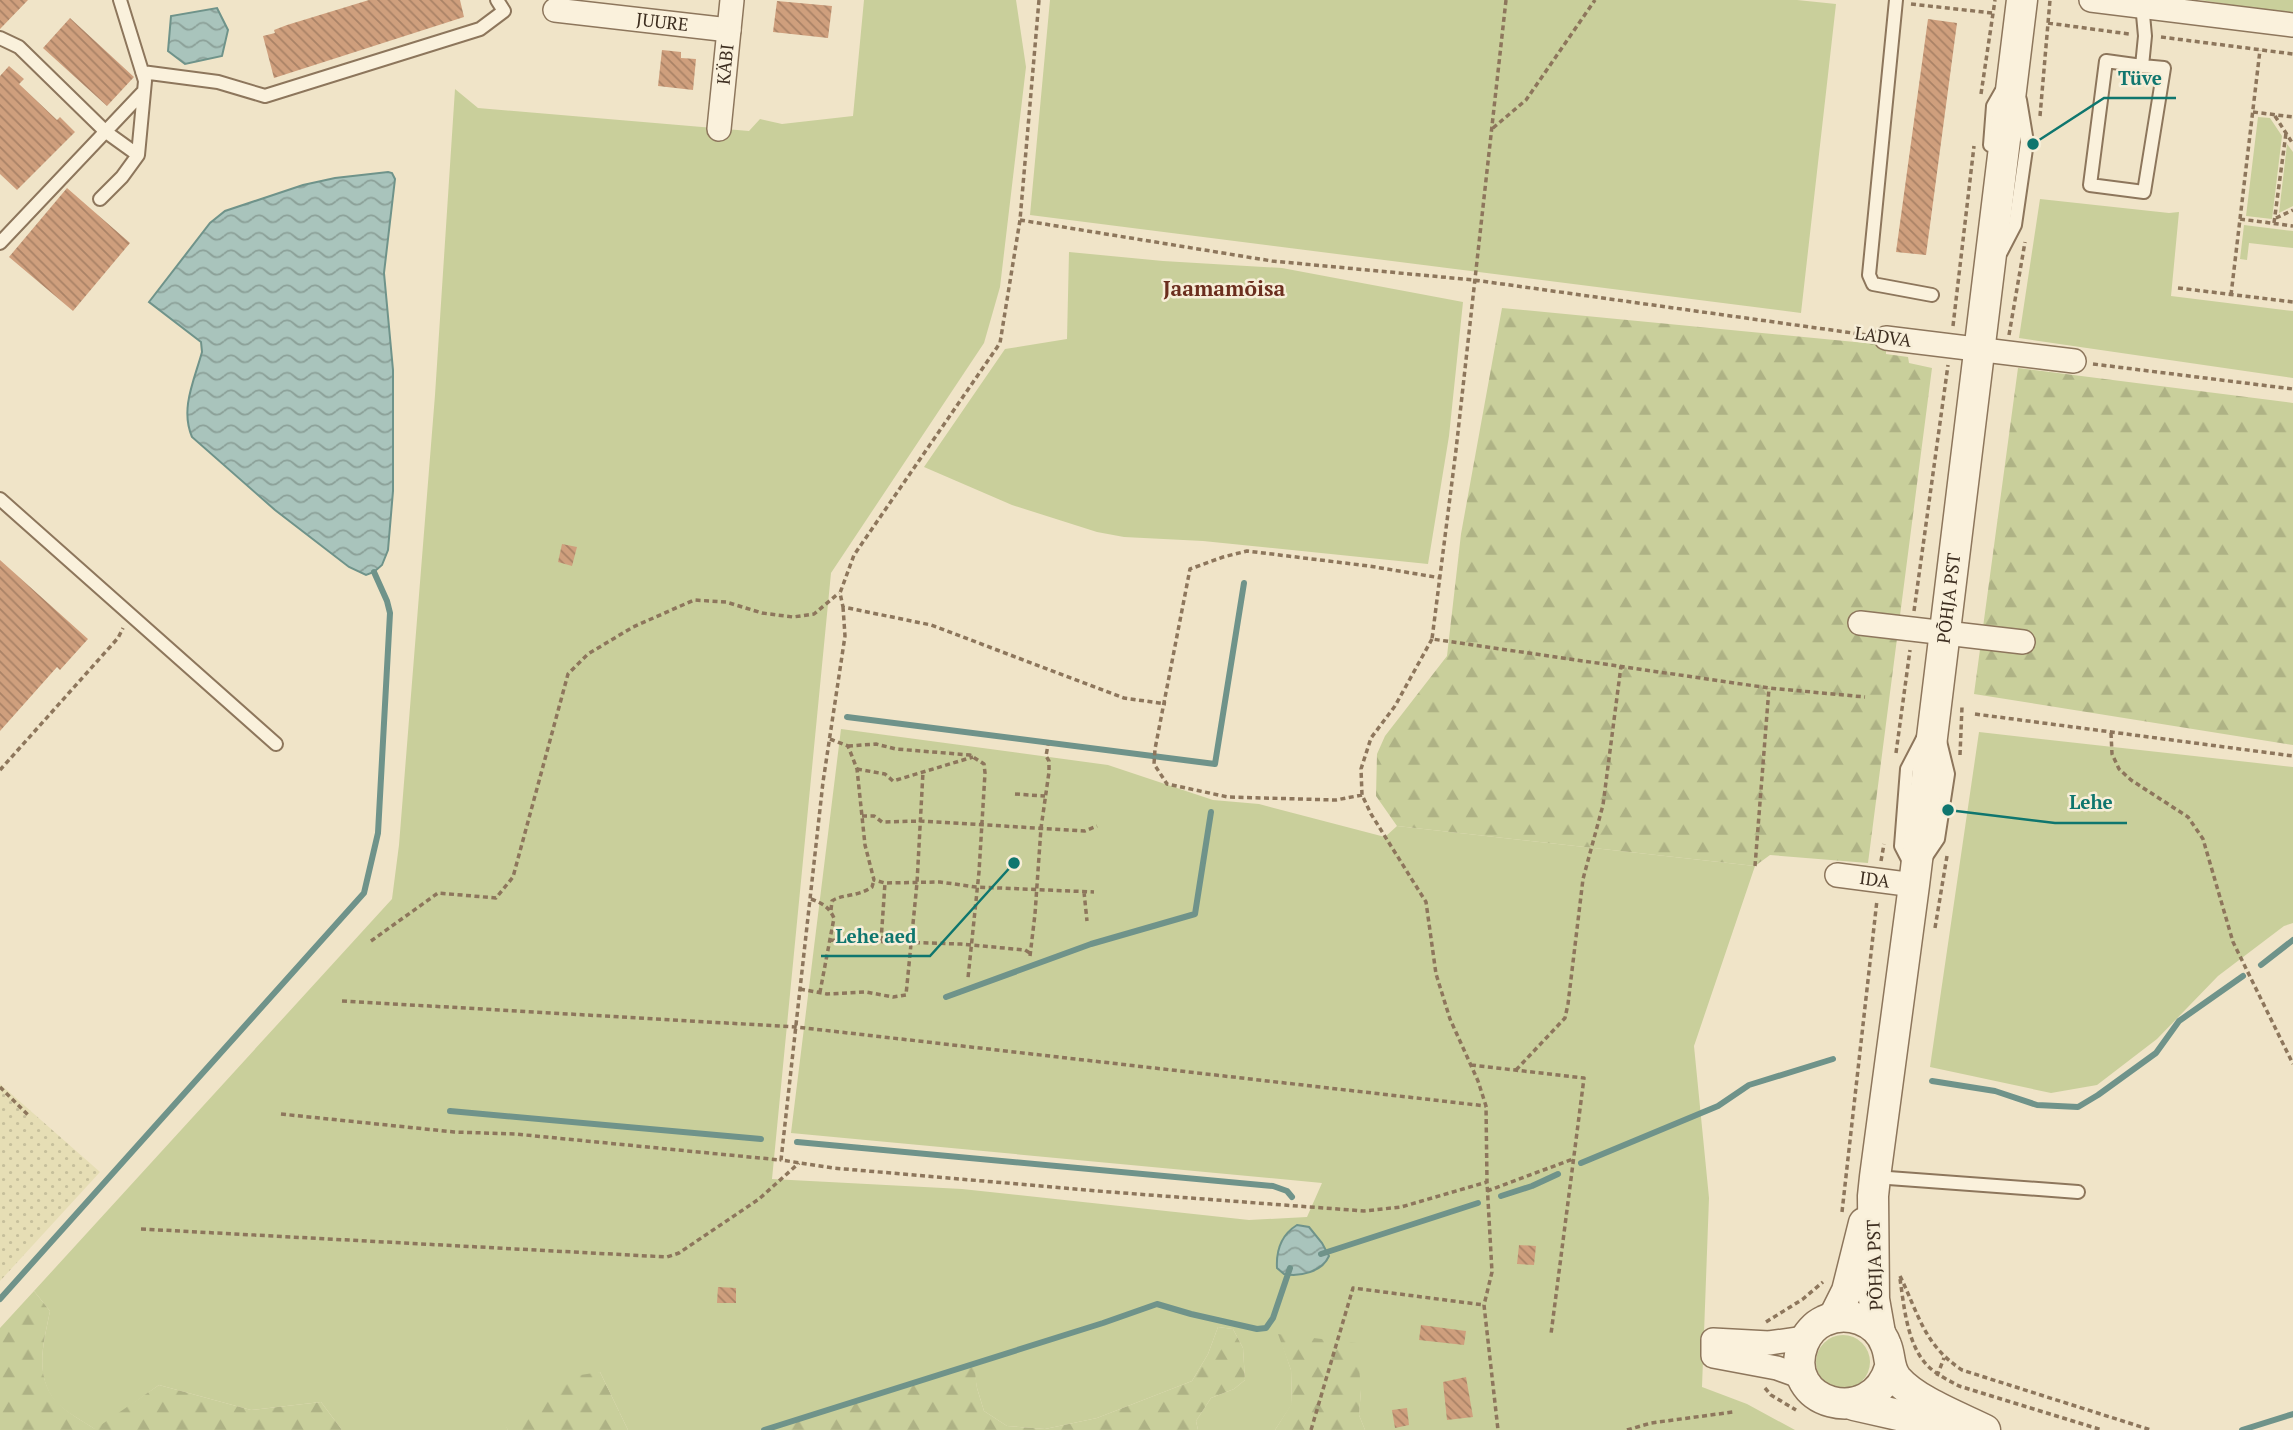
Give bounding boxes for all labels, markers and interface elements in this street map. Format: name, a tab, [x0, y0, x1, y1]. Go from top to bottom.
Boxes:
street label: JUURE	[635, 6, 690, 36]
street label: KÄBI	[711, 43, 739, 86]
callout: Tüve	[2104, 58, 2176, 98]
text: Tüve	[2118, 65, 2162, 90]
district label: Jaamamõisa	[1163, 274, 1285, 302]
street label: LADVA	[1853, 320, 1914, 352]
street label: PÕHJA PST	[1931, 552, 1965, 645]
callout: Lehe	[2055, 783, 2127, 823]
text: Lehe	[2069, 789, 2113, 814]
street label: IDA	[1858, 865, 1892, 893]
callout: Lehe aed	[821, 916, 930, 956]
text: Lehe aed	[836, 923, 917, 948]
street label: PÕHJA PST	[1860, 1219, 1888, 1311]

